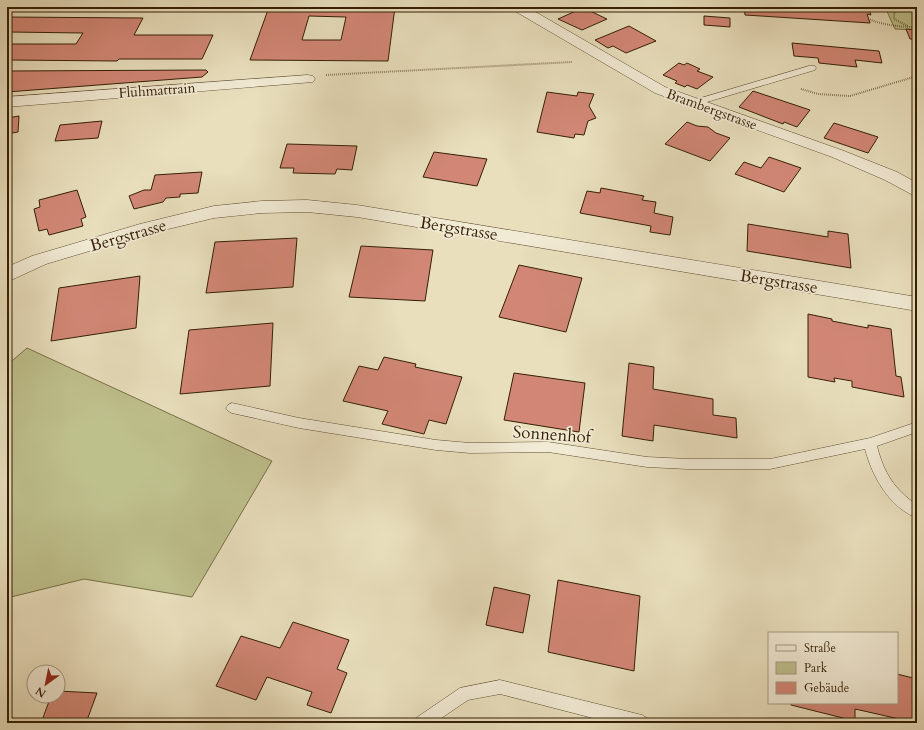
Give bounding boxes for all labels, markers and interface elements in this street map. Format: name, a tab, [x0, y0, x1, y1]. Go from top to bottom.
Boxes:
street label: Fluhmattrain	[118, 78, 196, 103]
street label: Brambergstrasse	[664, 84, 760, 135]
street label: Bergstrasse	[418, 211, 500, 246]
street label: Bergstrasse	[87, 214, 169, 257]
street label: Bergstrasse	[738, 264, 820, 299]
street label: Sonnenhof	[512, 420, 595, 449]
legend	[768, 632, 898, 704]
text: Straße	[804, 640, 836, 656]
text: Park	[804, 660, 828, 676]
north arrow	[26, 664, 66, 704]
text: Gebäude	[804, 680, 849, 696]
text: N	[32, 683, 49, 701]

